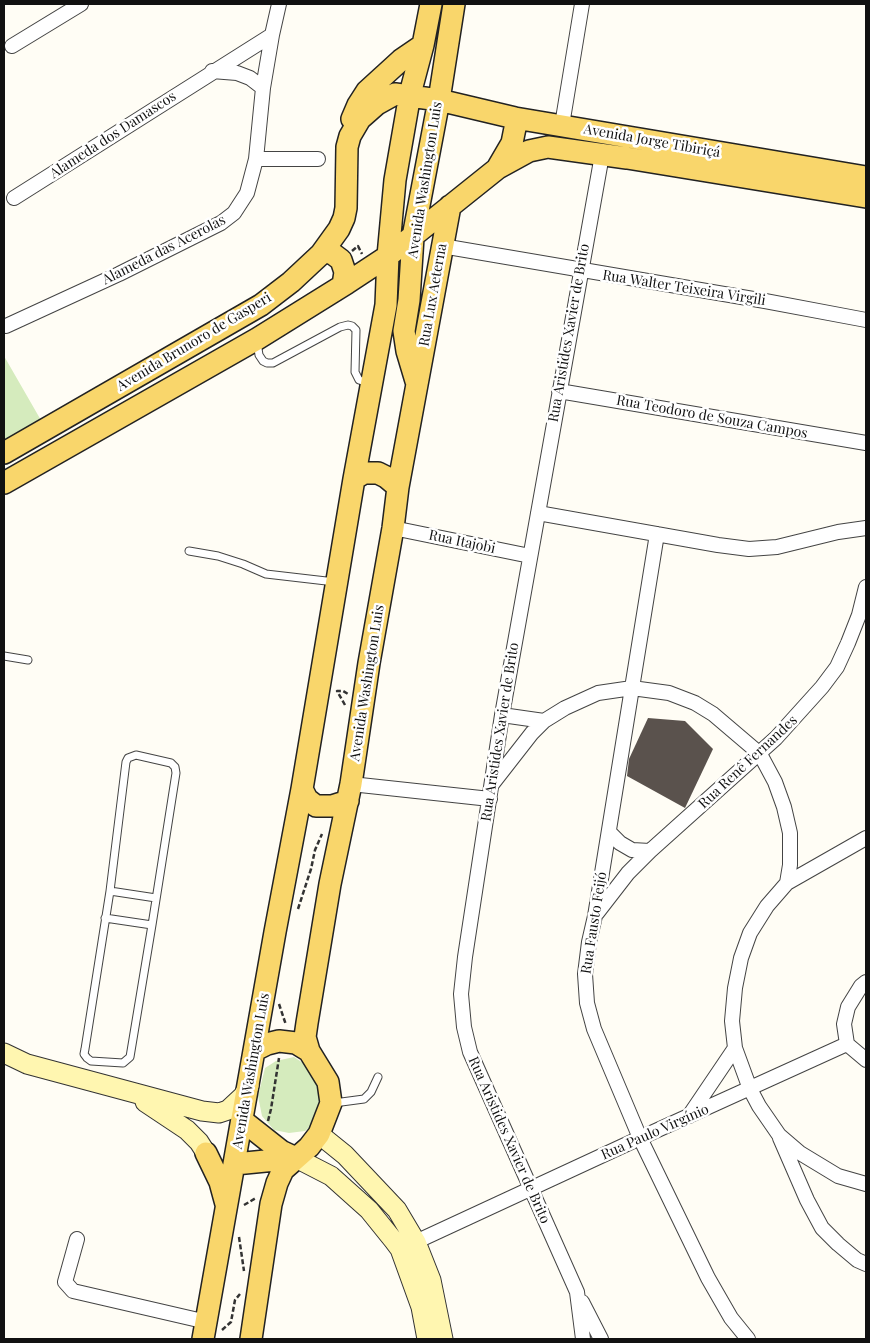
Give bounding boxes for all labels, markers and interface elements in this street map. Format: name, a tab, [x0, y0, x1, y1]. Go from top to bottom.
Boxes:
street label: Alameda dos Damascos	[47, 88, 179, 182]
street label: Avenida Washington Luis	[404, 101, 446, 259]
street label: Avenida Jorge Tibiriçá	[582, 121, 722, 161]
street label: Alameda das Acerolas	[100, 212, 228, 288]
street label: Rua Lux Aeterna	[416, 242, 450, 348]
street label: Rua Aristides Xavier de Brito	[545, 242, 593, 424]
street label: Rua Walter Teixeira Virgili	[601, 267, 767, 309]
street label: Avenida Brunoro de Gasperi	[114, 289, 274, 395]
street label: Rua Teodoro de Souza Campos	[615, 392, 809, 442]
street label: Rua Itajobi	[427, 527, 497, 557]
street label: Avenida Washington Luis	[346, 604, 388, 762]
street label: Rua Aristides Xavier de Brito	[478, 641, 522, 823]
street label: Rua Renê Fernandes	[695, 712, 801, 812]
street label: Rua Fausto Feijó	[578, 871, 610, 975]
street label: Avenida Washington Luis	[229, 992, 273, 1150]
street label: Rua Aristides Xavier de Brito	[465, 1054, 553, 1226]
street label: Rua Paulo Virgínio	[598, 1101, 712, 1163]

